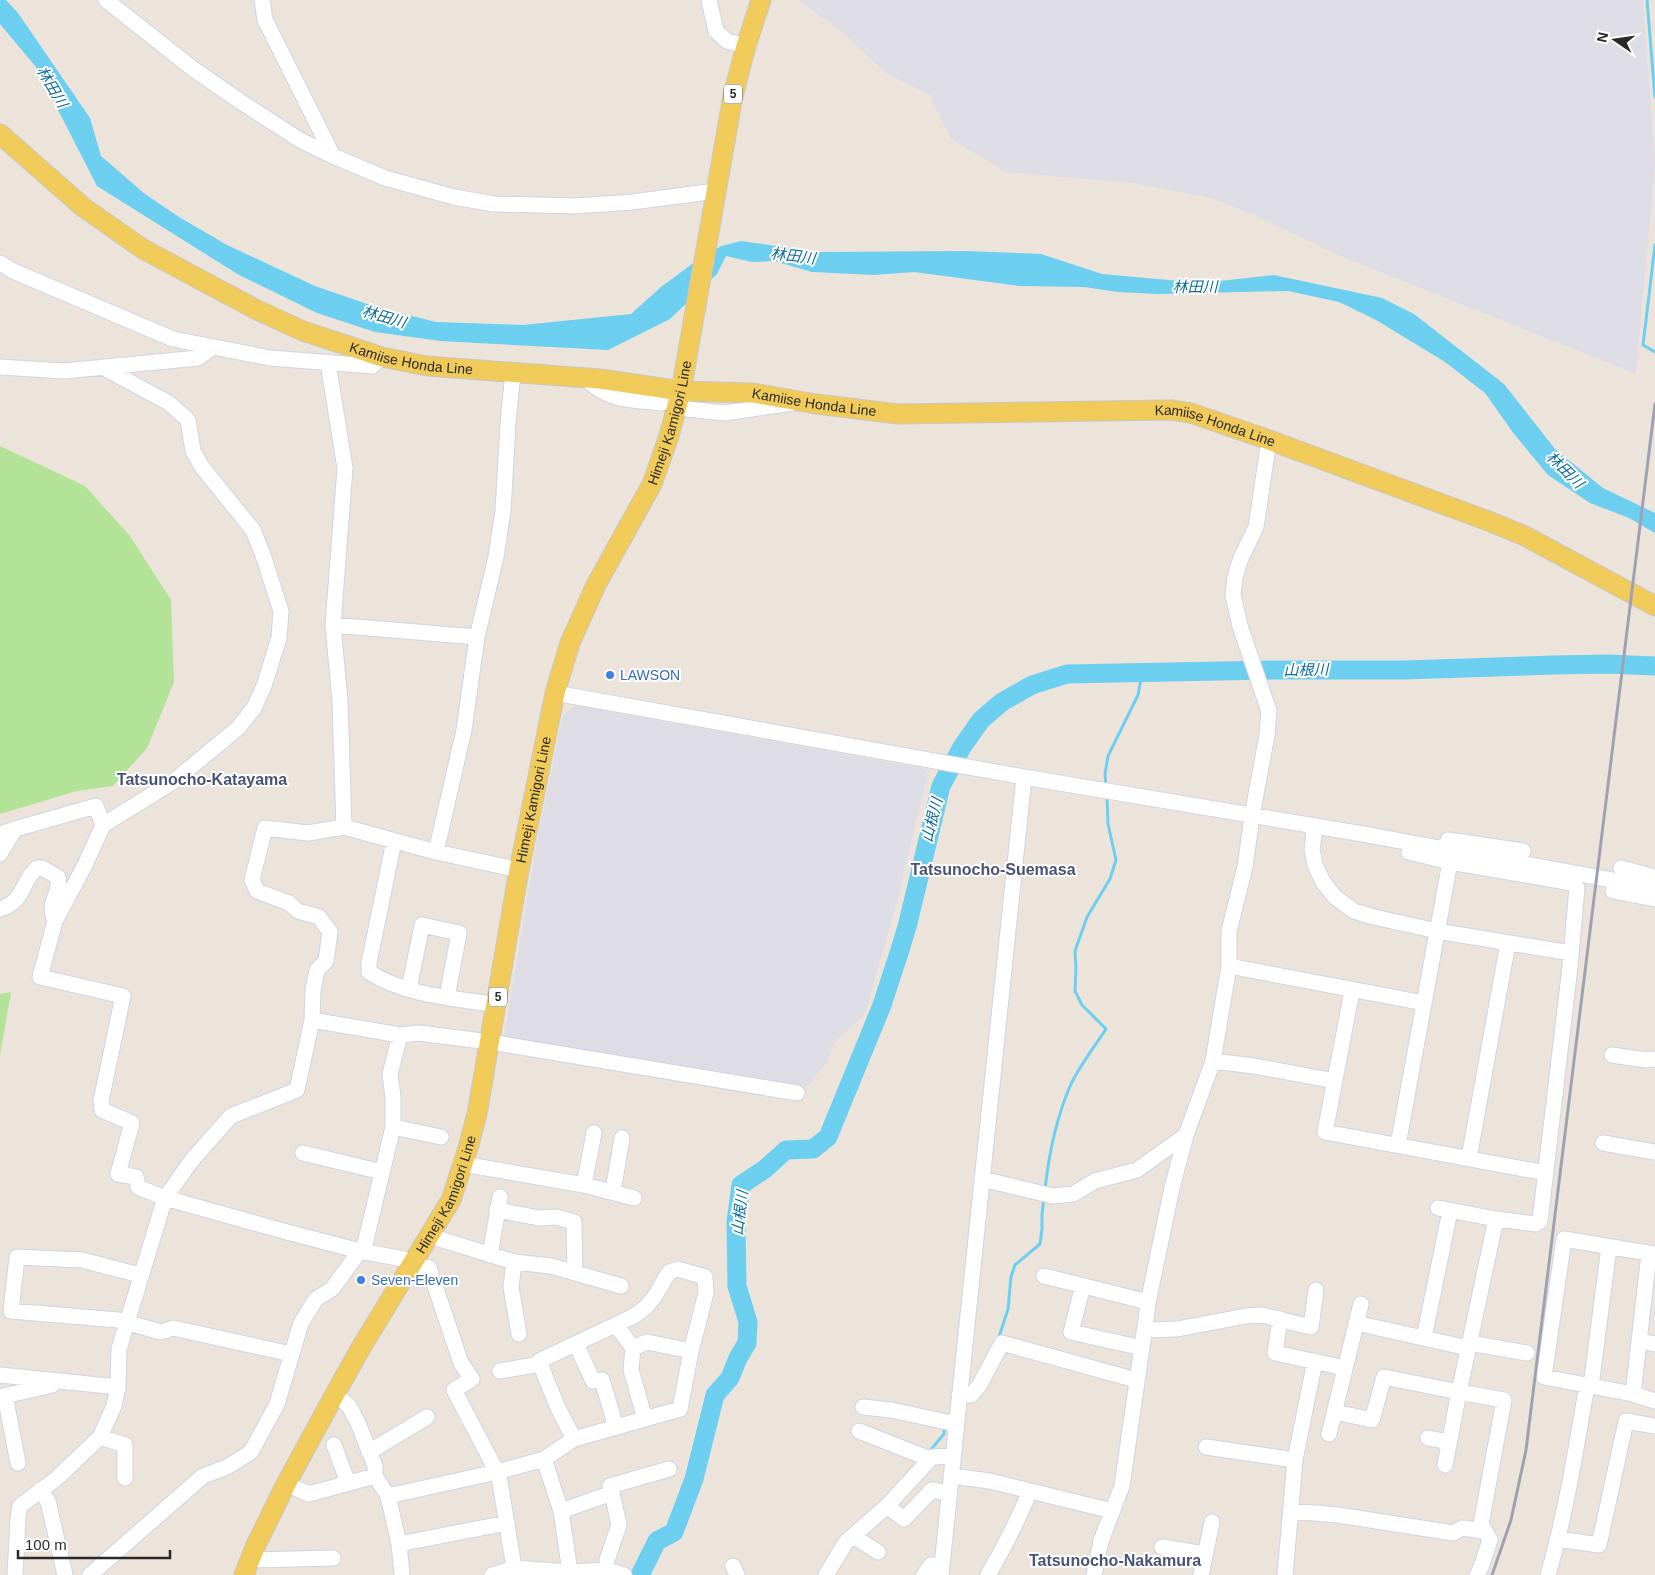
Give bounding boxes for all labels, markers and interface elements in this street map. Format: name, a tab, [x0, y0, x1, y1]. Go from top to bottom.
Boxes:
north arrow	[1590, 15, 1640, 65]
text: N	[1593, 30, 1611, 44]
water label: 林田川	[34, 63, 72, 112]
road number: 5	[724, 85, 742, 104]
water label: 林田川	[770, 244, 818, 267]
water label: 林田川	[1172, 278, 1219, 295]
water label: 林田川	[360, 302, 410, 331]
street label: Kamiise Honda Line	[348, 339, 474, 377]
street label: Himeji Kamigori Line	[644, 359, 694, 487]
street label: Kamiise Honda Line	[751, 385, 877, 419]
street label: Kamiise Honda Line	[1154, 402, 1278, 450]
water label: 林田川	[1543, 448, 1589, 493]
water label: 山根川	[1283, 661, 1331, 678]
place label: LAWSON	[620, 667, 680, 683]
marker: LAWSON	[604, 669, 616, 681]
street label: Himeji Kamigori Line	[513, 735, 554, 864]
district label: Tatsunocho-Katayama	[117, 771, 287, 788]
water label: 山根川	[918, 794, 946, 844]
district label: Tatsunocho-Suemasa	[910, 861, 1076, 878]
road number: 5	[489, 988, 507, 1006]
street label: Himeji Kamigori Line	[412, 1133, 479, 1256]
water label: 山根川	[728, 1188, 751, 1236]
place label: Seven-Eleven	[371, 1272, 458, 1288]
marker: Seven-Eleven	[355, 1274, 367, 1286]
scale bar	[18, 1528, 170, 1560]
text: 100 m	[25, 1536, 67, 1553]
district label: Tatsunocho-Nakamura	[1029, 1552, 1201, 1569]

